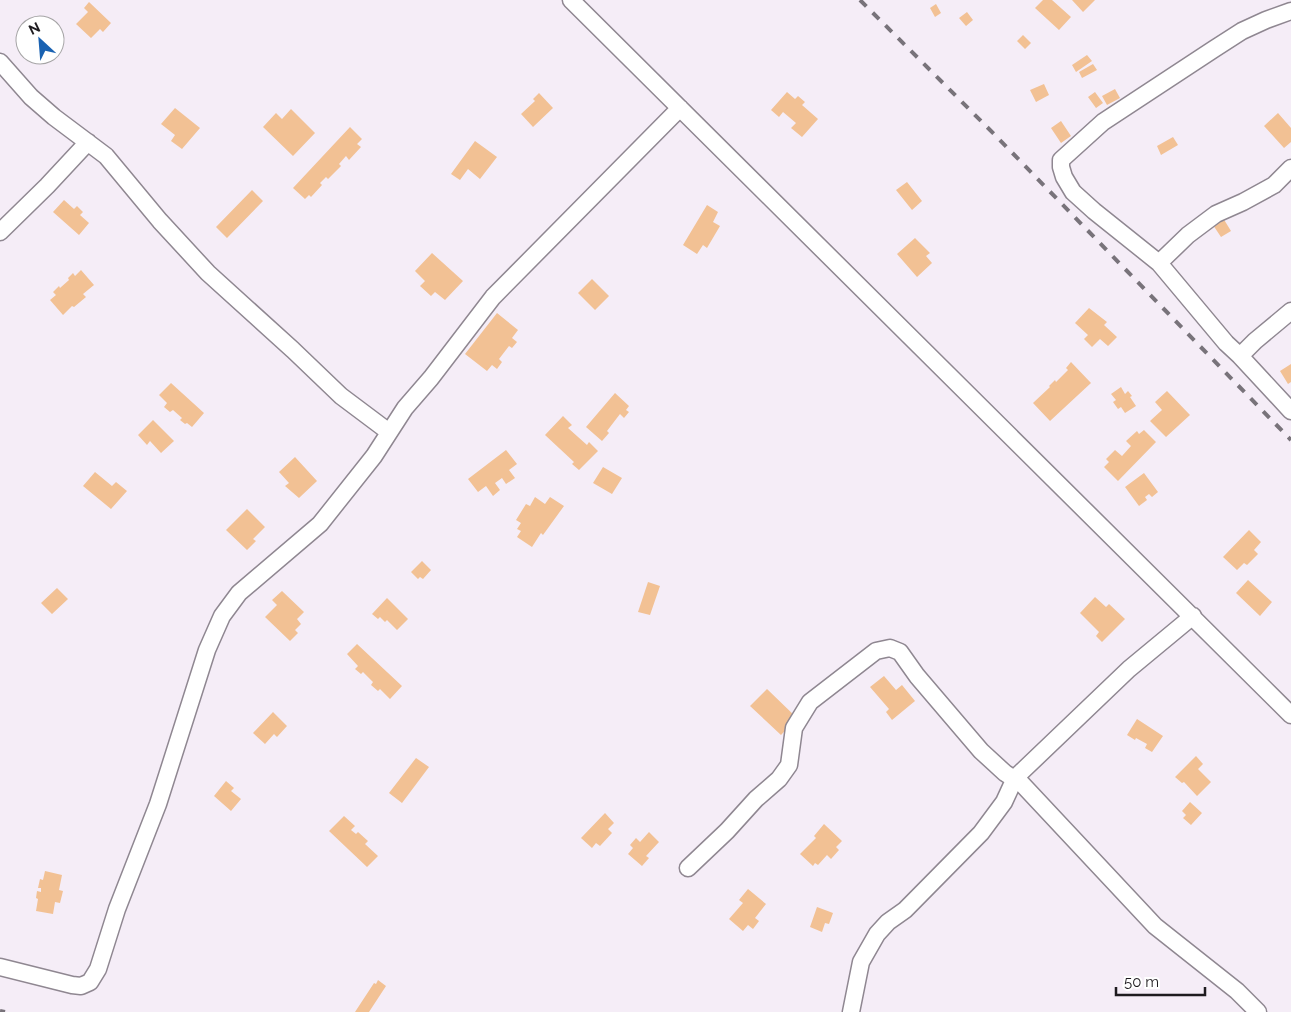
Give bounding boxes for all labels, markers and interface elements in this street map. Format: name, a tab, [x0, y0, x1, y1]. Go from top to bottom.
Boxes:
north arrow	[15, 15, 65, 65]
text: N	[26, 19, 43, 38]
scale bar	[1116, 964, 1205, 996]
text: 50 m	[1124, 973, 1159, 991]

